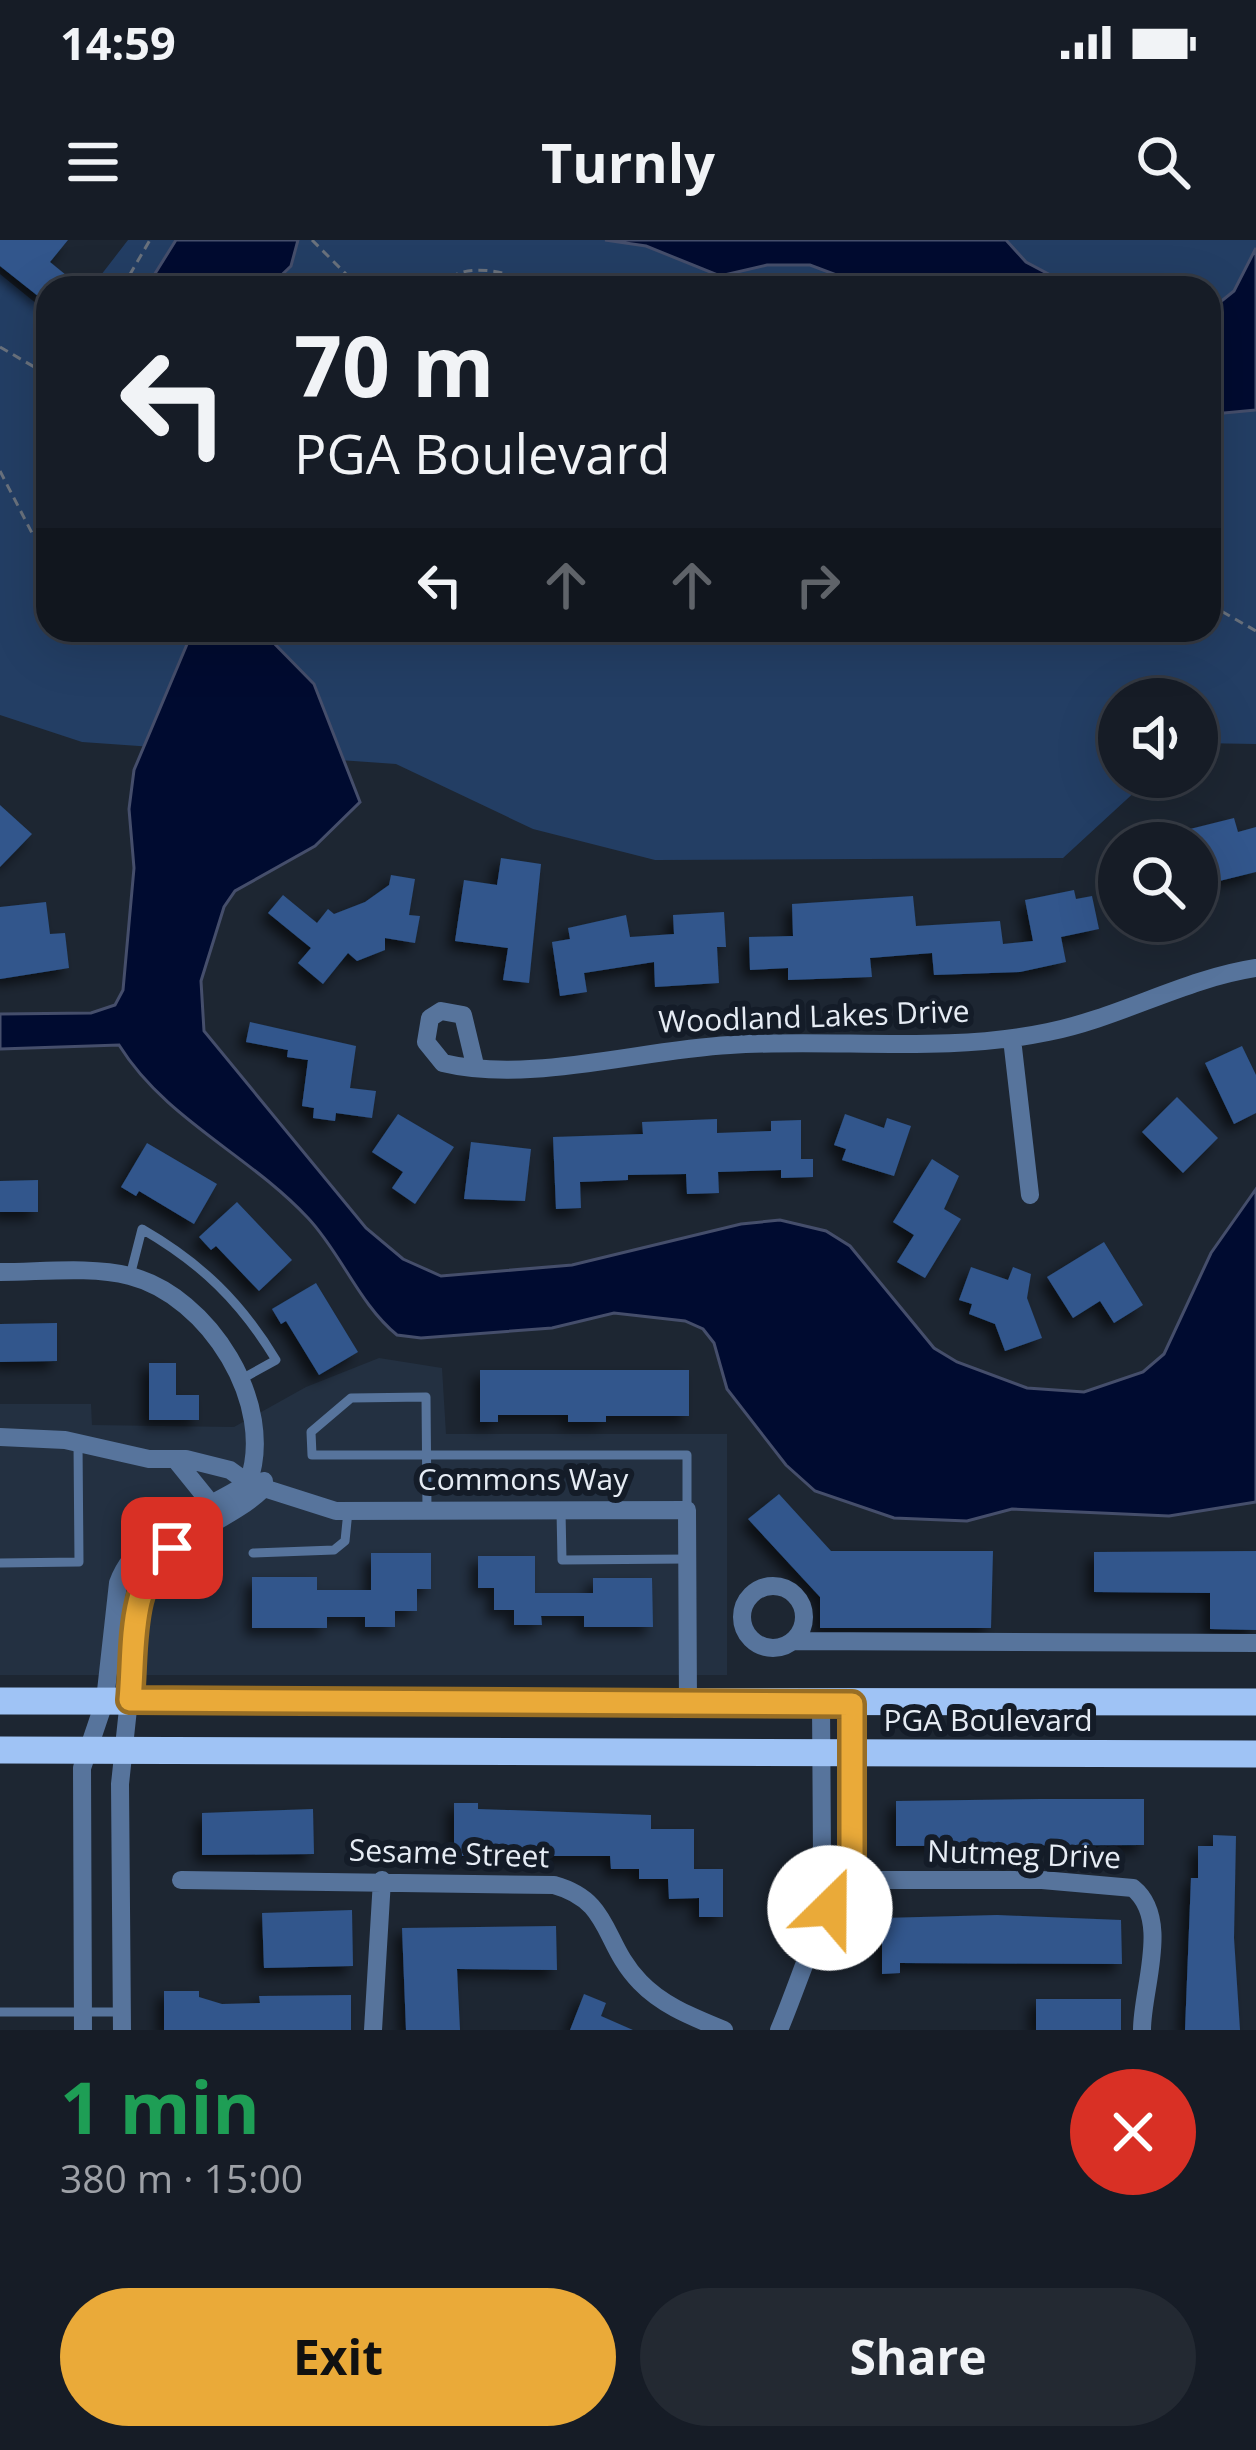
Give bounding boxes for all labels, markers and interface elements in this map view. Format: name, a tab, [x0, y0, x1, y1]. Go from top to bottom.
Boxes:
text: 14:59	[60, 12, 176, 73]
text: Turnly	[541, 125, 715, 199]
icon: menu	[60, 129, 126, 195]
icon: search	[1130, 129, 1196, 195]
text: 70 m	[294, 307, 494, 422]
icon: left	[96, 324, 252, 480]
text: PGA Boulevard	[294, 416, 670, 490]
icon: left	[407, 552, 473, 618]
icon: ahead	[533, 552, 599, 618]
icon: ahead	[659, 552, 725, 618]
icon: right	[785, 552, 851, 618]
map controls	[1098, 678, 1218, 942]
button: sound	[1098, 678, 1218, 798]
button: search	[1098, 822, 1218, 942]
street label: Woodland Lakes Drive	[658, 990, 970, 1041]
street label: Commons Way	[418, 1458, 629, 1499]
pin	[121, 1497, 223, 1599]
icon: arrive	[139, 1515, 205, 1581]
street label: PGA Boulevard	[883, 1699, 1093, 1740]
street label: Sesame Street	[348, 1829, 550, 1876]
street label: Nutmeg Drive	[926, 1830, 1122, 1877]
position arrow	[767, 1845, 893, 1971]
text: 1 min	[60, 2057, 260, 2155]
button: close	[1070, 2069, 1196, 2195]
text: 380 m · 15:00	[60, 2151, 303, 2204]
button: Exit	[60, 2288, 616, 2426]
button: Share	[640, 2288, 1196, 2426]

